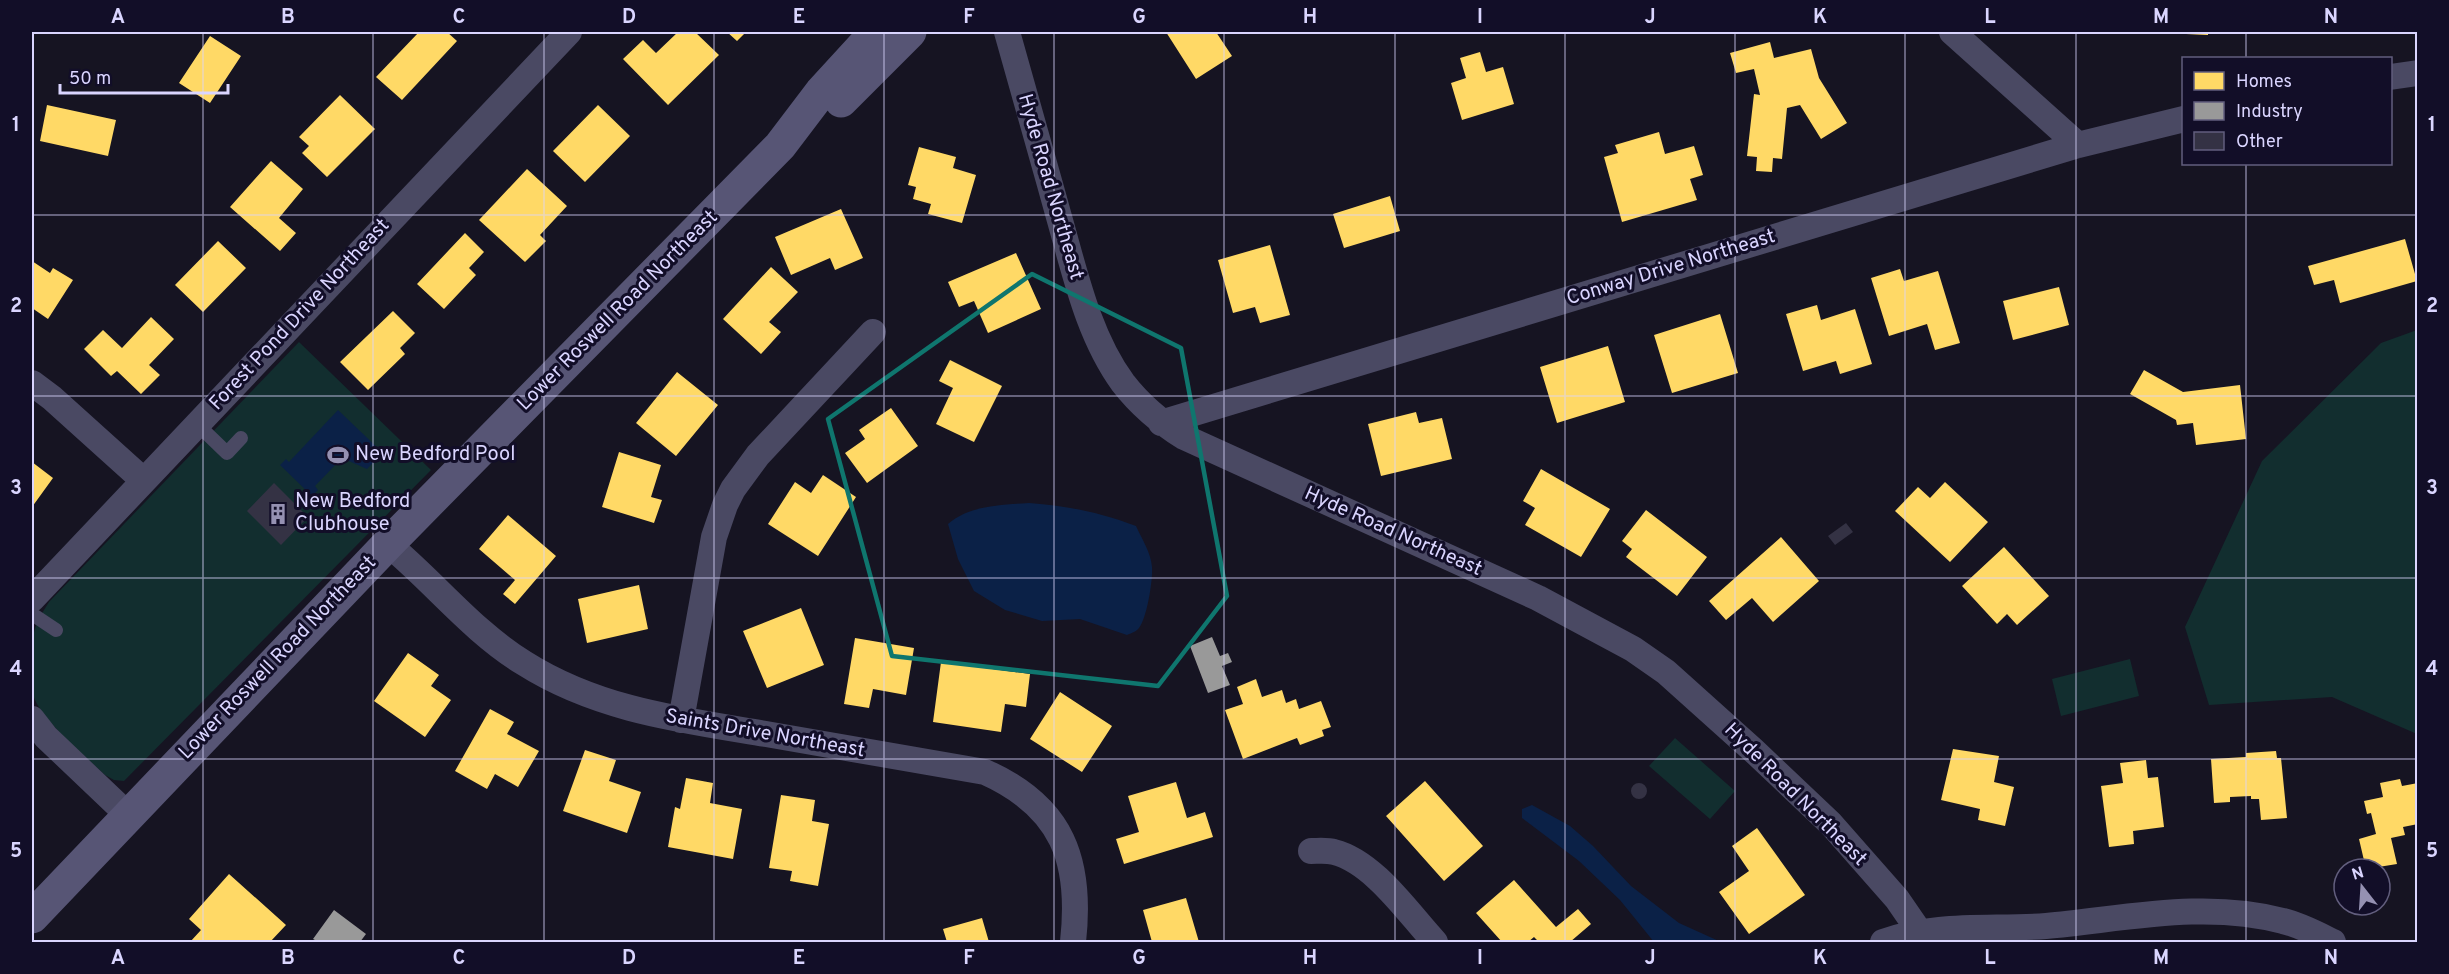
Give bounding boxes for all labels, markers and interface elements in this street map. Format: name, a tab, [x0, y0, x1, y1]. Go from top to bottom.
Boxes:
text: A	[111, 5, 125, 31]
text: B	[281, 5, 295, 31]
text: C	[453, 5, 465, 31]
text: D	[622, 5, 636, 31]
text: E	[793, 5, 805, 31]
text: F	[963, 5, 975, 31]
text: G	[1132, 5, 1146, 31]
text: H	[1303, 5, 1317, 31]
text: I	[1477, 5, 1483, 31]
text: J	[1644, 5, 1656, 31]
text: K	[1813, 5, 1827, 31]
text: L	[1984, 5, 1996, 31]
text: M	[2153, 5, 2169, 31]
text: N	[2324, 5, 2338, 31]
scale bar	[60, 57, 228, 95]
legend	[2182, 57, 2392, 165]
text: 50 m	[69, 68, 111, 91]
text: Homes	[2236, 71, 2292, 94]
street label: Hyde Road Northeast	[1011, 91, 1089, 283]
text: Industry	[2236, 101, 2303, 124]
text: 1	[12, 113, 20, 139]
text: 1	[2428, 113, 2436, 139]
text: Other	[2236, 131, 2283, 154]
street label: Lower Roswell Road Northeast	[512, 205, 724, 417]
street label: Forest Pond Drive Northeast	[204, 214, 396, 416]
street label: Conway Drive Northeast	[1563, 224, 1779, 312]
text: 2	[10, 294, 22, 320]
text: 2	[2426, 294, 2438, 320]
place label: New Bedford Pool	[355, 442, 515, 468]
sports icon: New Bedford Pool	[326, 443, 350, 467]
text: 3	[10, 476, 22, 502]
text: 3	[2426, 476, 2438, 502]
street label: Hyde Road Northeast	[1300, 481, 1486, 583]
place label: New Bedford Clubhouse	[295, 489, 410, 538]
building icon: New Bedford Clubhouse	[266, 502, 290, 526]
street label: Lower Roswell Road Northeast	[174, 551, 382, 765]
text: 4	[10, 657, 22, 683]
text: 4	[2426, 657, 2438, 683]
street label: Saints Drive Northeast	[663, 704, 867, 764]
street label: Hyde Road Northeast	[1718, 718, 1872, 872]
text: 5	[10, 839, 22, 865]
text: 5	[2426, 839, 2438, 865]
north arrow	[2332, 857, 2392, 917]
text: N	[2350, 863, 2367, 886]
text: A	[111, 946, 125, 972]
text: B	[281, 946, 295, 972]
text: C	[453, 946, 465, 972]
text: D	[622, 946, 636, 972]
text: E	[793, 946, 805, 972]
text: F	[963, 946, 975, 972]
text: G	[1132, 946, 1146, 972]
text: H	[1303, 946, 1317, 972]
text: I	[1477, 946, 1483, 972]
text: J	[1644, 946, 1656, 972]
text: K	[1813, 946, 1827, 972]
text: L	[1984, 946, 1996, 972]
text: M	[2153, 946, 2169, 972]
text: N	[2324, 946, 2338, 972]

